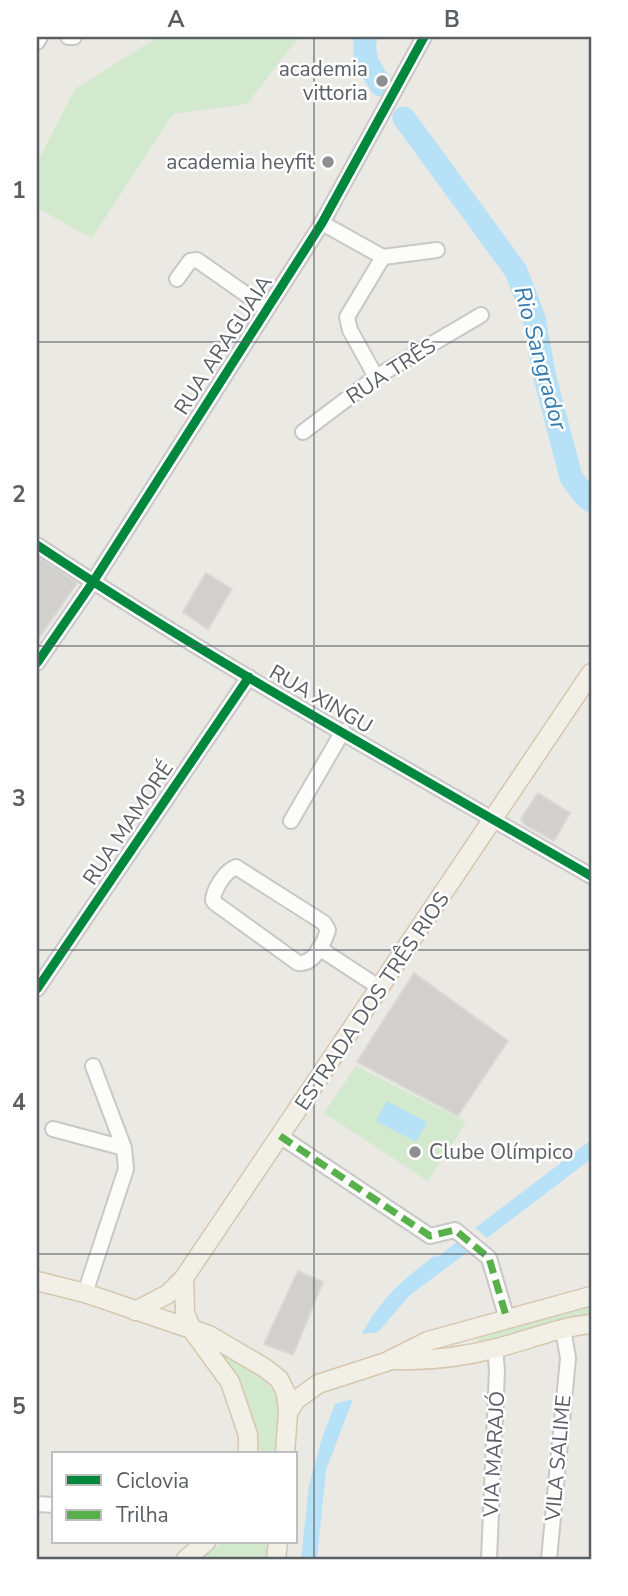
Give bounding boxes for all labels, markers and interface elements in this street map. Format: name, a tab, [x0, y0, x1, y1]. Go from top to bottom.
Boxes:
text: A	[167, 4, 185, 35]
text: B	[444, 4, 460, 35]
place label: academia vittoria	[279, 55, 368, 107]
marker: academia vittoria	[374, 73, 390, 89]
place label: academia heyfit	[166, 148, 315, 176]
marker: academia heyfit	[320, 154, 336, 170]
text: 1	[12, 175, 26, 206]
street label: RUA ARAGUAIA	[168, 270, 278, 420]
water label: Rio Sangrador	[507, 283, 575, 434]
street label: RUA TRÊS	[341, 332, 441, 410]
text: 2	[12, 479, 26, 510]
street label: RUA XINGU	[264, 658, 378, 740]
street label: RUA MAMORÉ	[76, 756, 180, 890]
text: 3	[12, 783, 26, 814]
street label: ESTRADA DOS TRÊS RIOS	[288, 886, 456, 1116]
text: 4	[12, 1087, 26, 1118]
place label: Clube Olímpico	[429, 1138, 573, 1166]
marker: Clube Olímpico	[407, 1144, 423, 1160]
street label: VIA MARAJÓ	[477, 1390, 511, 1519]
text: 5	[12, 1391, 26, 1422]
street label: VILA SALIME	[538, 1394, 577, 1523]
legend	[52, 1452, 298, 1544]
text: Ciclovia	[116, 1467, 189, 1495]
text: Trilha	[116, 1501, 169, 1529]

